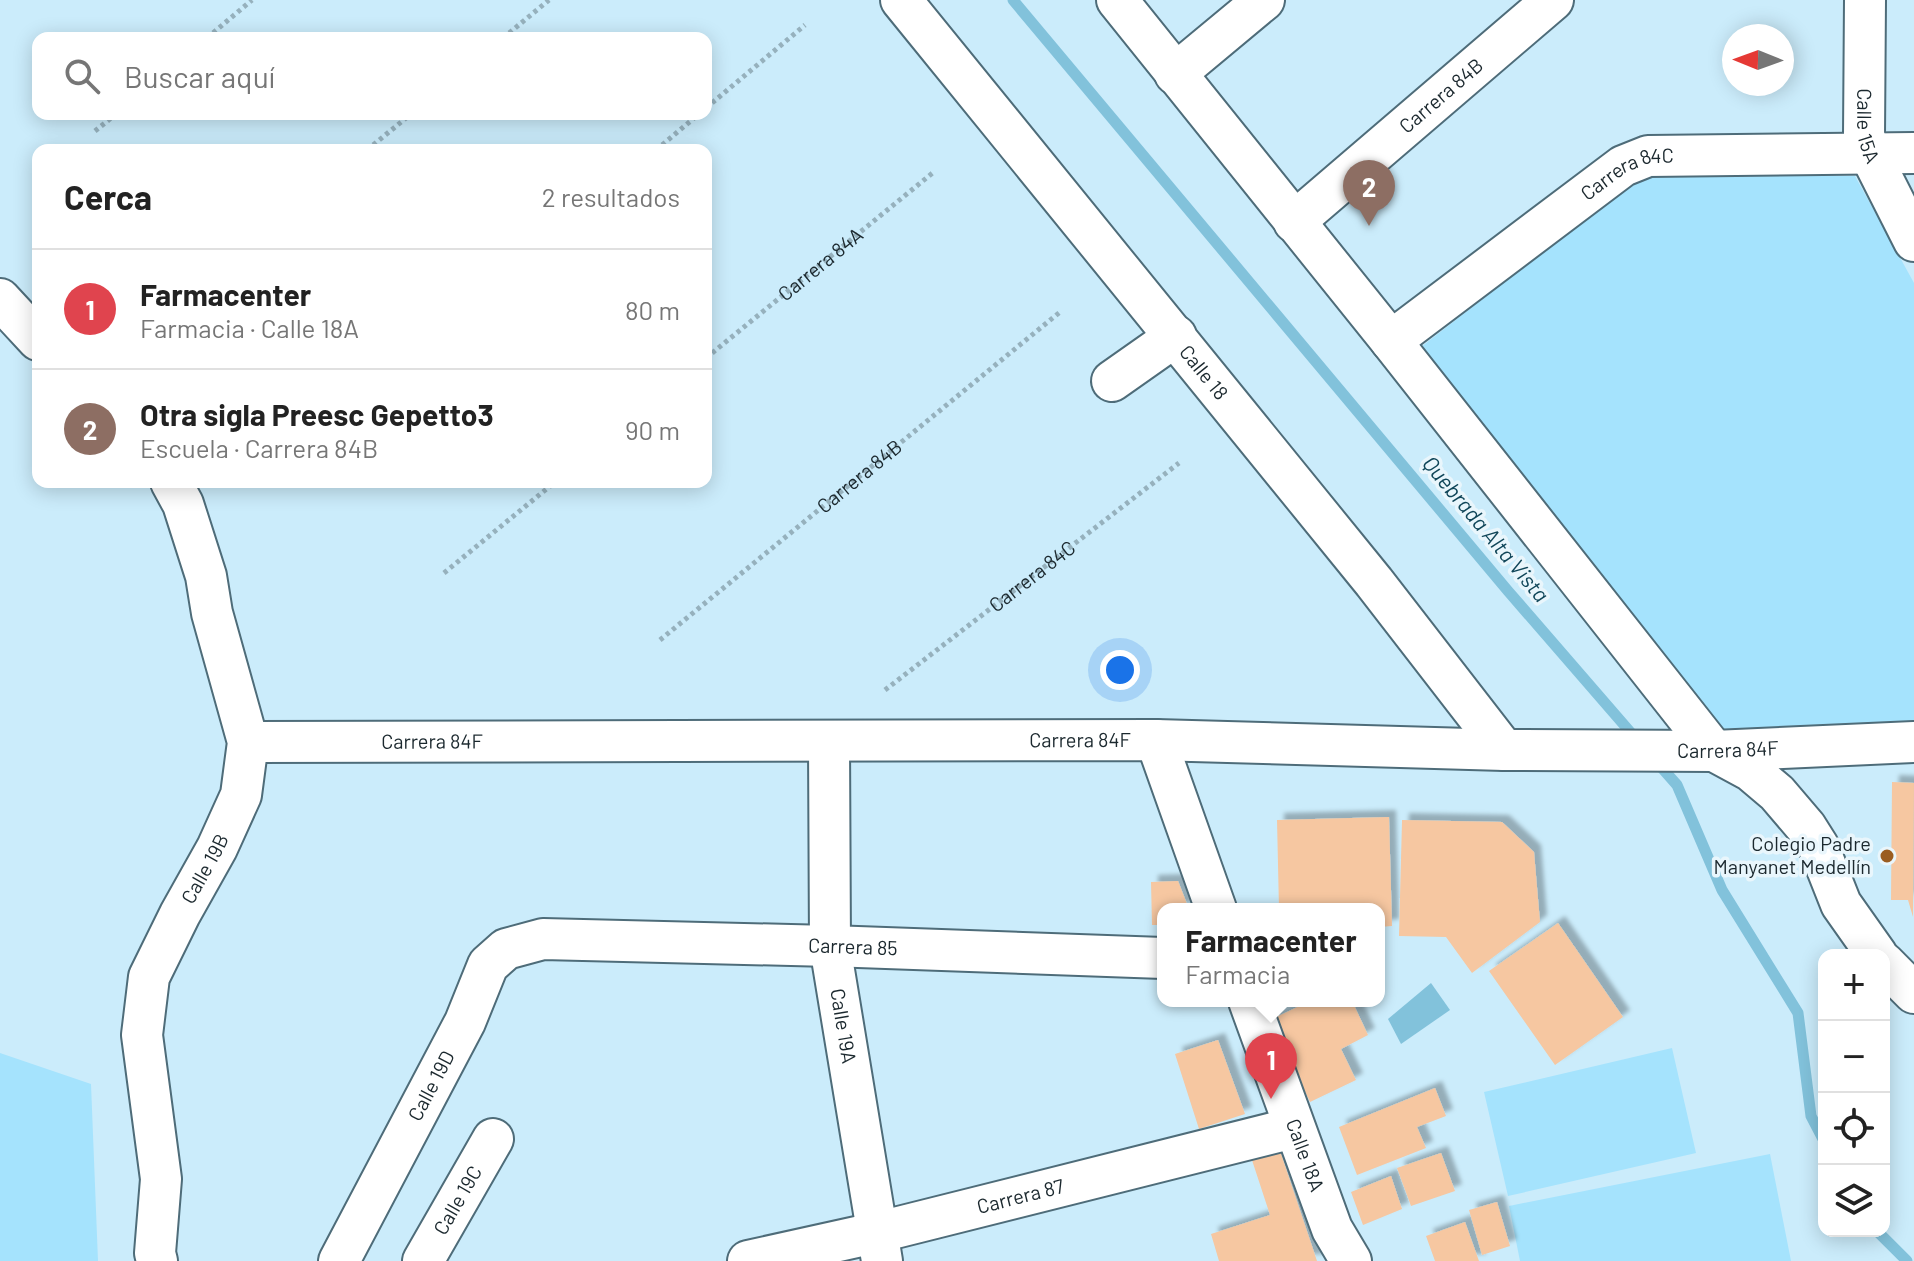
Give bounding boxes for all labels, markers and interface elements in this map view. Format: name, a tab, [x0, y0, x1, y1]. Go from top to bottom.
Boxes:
north arrow	[1722, 24, 1794, 96]
search box	[32, 32, 712, 120]
street label: Carrera 84B	[1394, 52, 1488, 138]
icon: search	[60, 54, 104, 98]
text: Buscar aquí	[124, 58, 275, 94]
street label: Calle 15A	[1853, 88, 1886, 167]
street label: Carrera 84C	[1575, 143, 1674, 205]
pin: 2	[1343, 160, 1395, 226]
text: Cerca	[64, 176, 152, 217]
text: 2 resultados	[542, 181, 680, 212]
street label: Carrera 84A	[773, 222, 867, 305]
text: Farmacenter	[140, 276, 311, 312]
text: 1	[85, 294, 95, 325]
text: 80 m	[625, 294, 680, 325]
text: Farmacia · Calle 18A	[140, 312, 359, 343]
street label: Calle 18	[1175, 340, 1234, 404]
text: Otra sigla Preesc Gepetto3	[140, 396, 494, 432]
text: 2	[83, 414, 97, 445]
text: 90 m	[625, 414, 680, 445]
text: Escuela · Carrera 84B	[140, 432, 378, 463]
street label: Carrera 84B	[811, 434, 906, 518]
water label: Quebrada Alta Vista	[1418, 450, 1555, 607]
street label: Carrera 84C	[984, 535, 1079, 616]
your location	[1100, 650, 1140, 690]
street label: Carrera 84F	[1029, 727, 1131, 751]
street label: Carrera 84F	[381, 728, 483, 753]
street label: Carrera 84F	[1677, 735, 1779, 762]
street label: Calle 19B	[175, 830, 233, 908]
place label: Colegio Padre Manyanet Medellín	[1713, 831, 1871, 878]
marker: Colegio Padre Manyanet Medellín	[1878, 847, 1896, 865]
popup	[1157, 903, 1385, 1007]
text: Farmacenter	[1185, 922, 1357, 958]
street label: Carrera 85	[808, 932, 898, 959]
map controls	[1818, 949, 1890, 1237]
button: +	[1818, 949, 1890, 1021]
text: Farmacia	[1185, 958, 1290, 989]
street label: Calle 19A	[826, 986, 862, 1065]
button: −	[1818, 1021, 1890, 1093]
pin: 1	[1245, 1033, 1297, 1099]
street label: Calle 19D	[402, 1046, 459, 1125]
button: locate	[1818, 1093, 1890, 1165]
street label: Calle 18A	[1282, 1115, 1330, 1194]
street label: Calle 19C	[428, 1161, 486, 1239]
button: layers	[1818, 1165, 1890, 1237]
street label: Carrera 87	[974, 1173, 1067, 1218]

